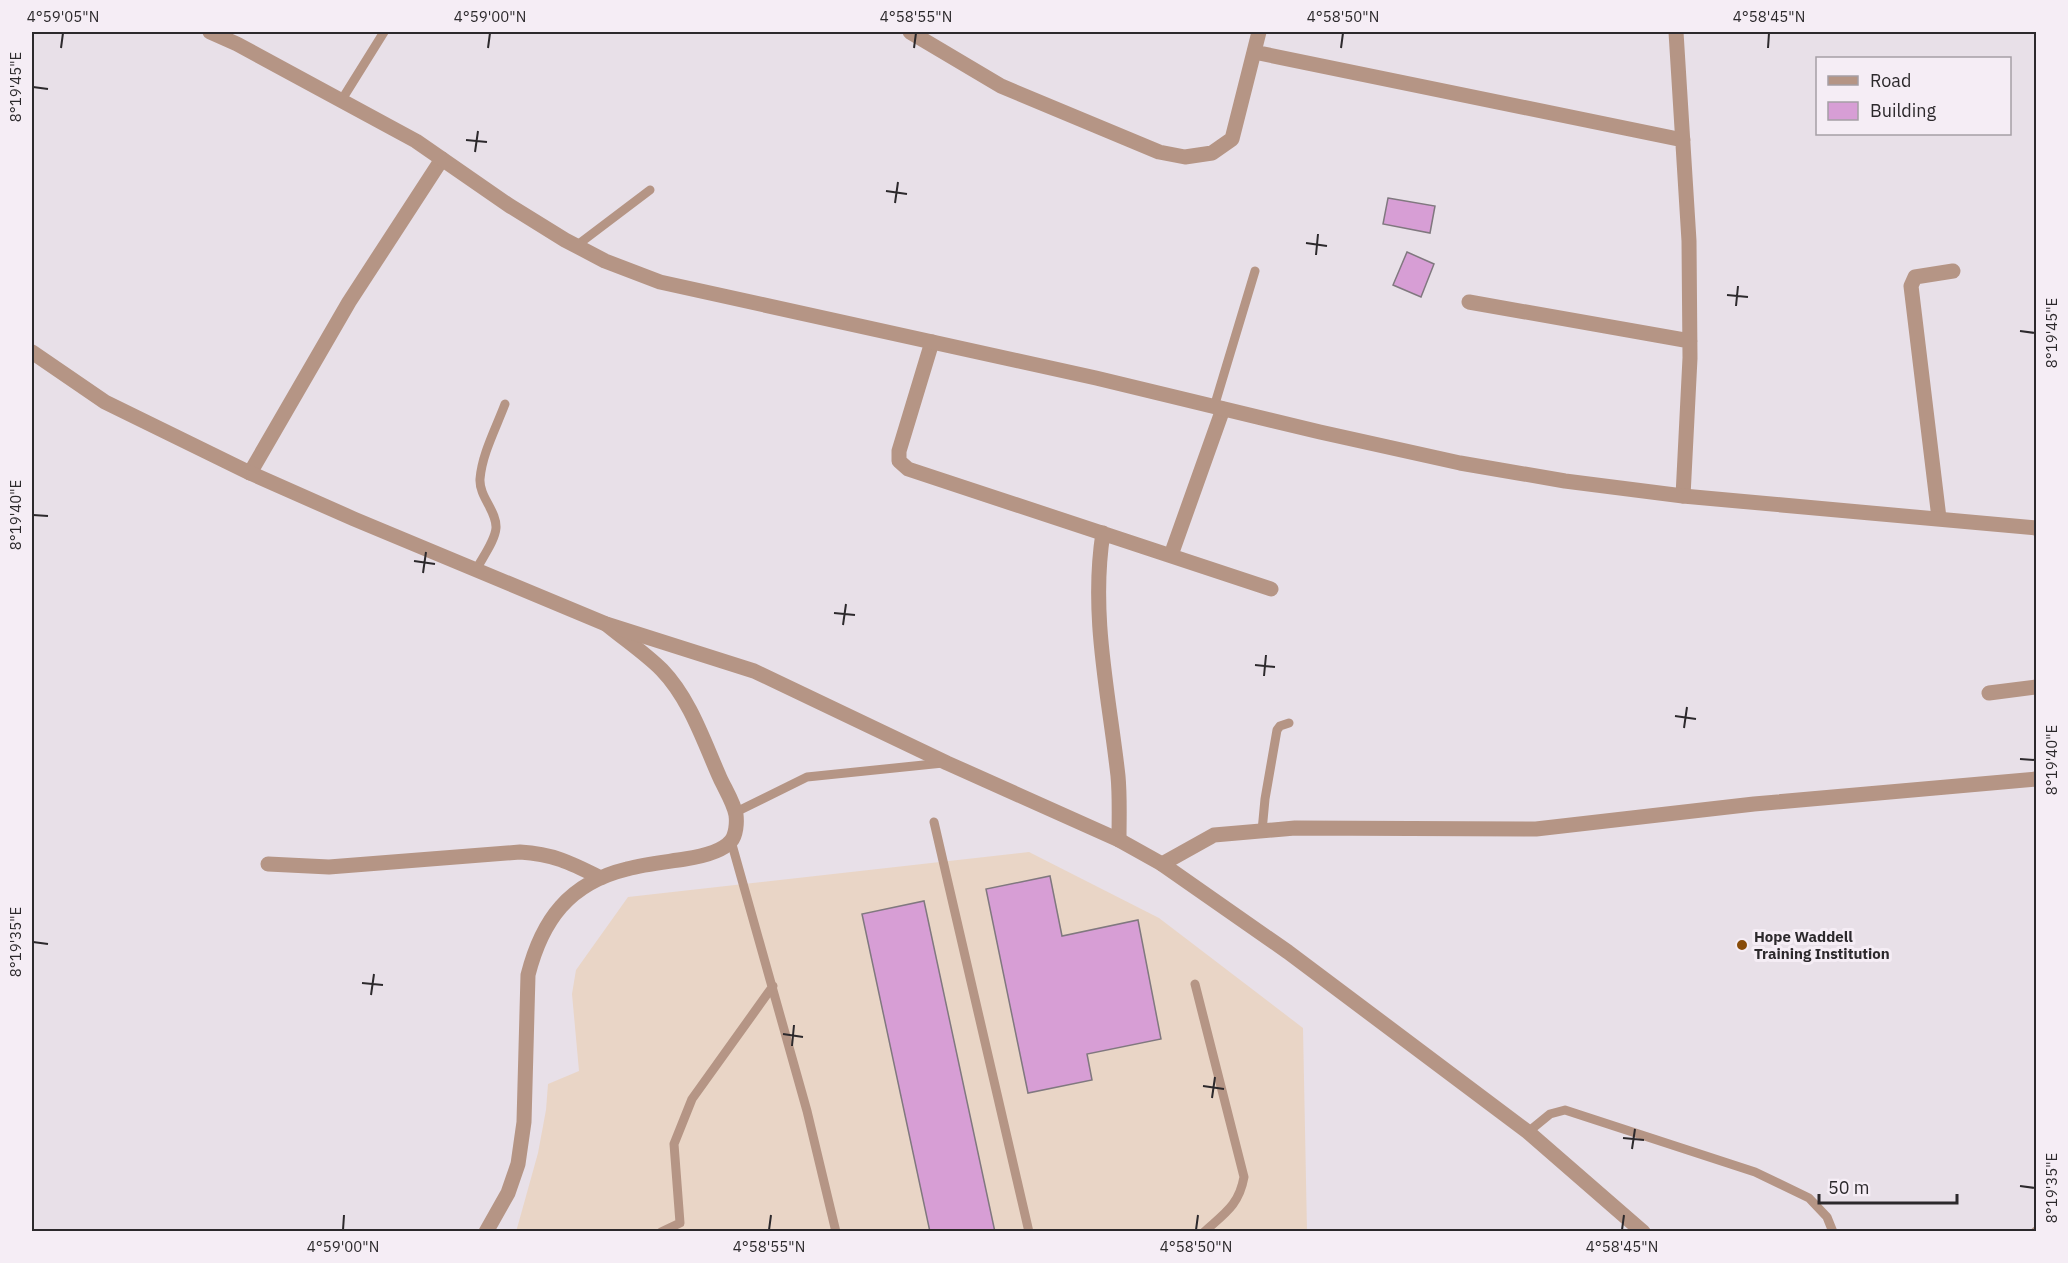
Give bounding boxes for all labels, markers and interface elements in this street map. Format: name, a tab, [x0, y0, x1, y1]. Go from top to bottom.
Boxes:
text: 4°59'05"N	[27, 7, 99, 26]
text: 4°59'00"N	[454, 7, 526, 26]
text: 4°58'55"N	[880, 7, 952, 26]
text: 4°58'50"N	[1307, 7, 1379, 26]
text: 4°58'45"N	[1733, 7, 1805, 26]
text: 8°19'45"E	[6, 52, 25, 122]
legend	[1816, 57, 2011, 135]
text: Road	[1870, 69, 1911, 92]
text: Building	[1870, 99, 1937, 122]
text: 8°19'45"E	[2042, 298, 2061, 368]
text: 8°19'40"E	[6, 480, 25, 550]
text: 8°19'40"E	[2042, 725, 2061, 795]
text: 8°19'35"E	[6, 907, 25, 977]
place label: Hope Waddell Training Institution	[1754, 927, 1890, 963]
marker: Hope Waddell Training Institution	[1735, 938, 1749, 952]
text: 8°19'35"E	[2042, 1153, 2061, 1223]
scale bar	[1819, 1167, 1957, 1205]
text: 50 m	[1828, 1176, 1870, 1199]
text: 4°59'00"N	[307, 1237, 379, 1256]
text: 4°58'55"N	[733, 1237, 805, 1256]
text: 4°58'50"N	[1160, 1237, 1232, 1256]
text: 4°58'45"N	[1586, 1237, 1658, 1256]

